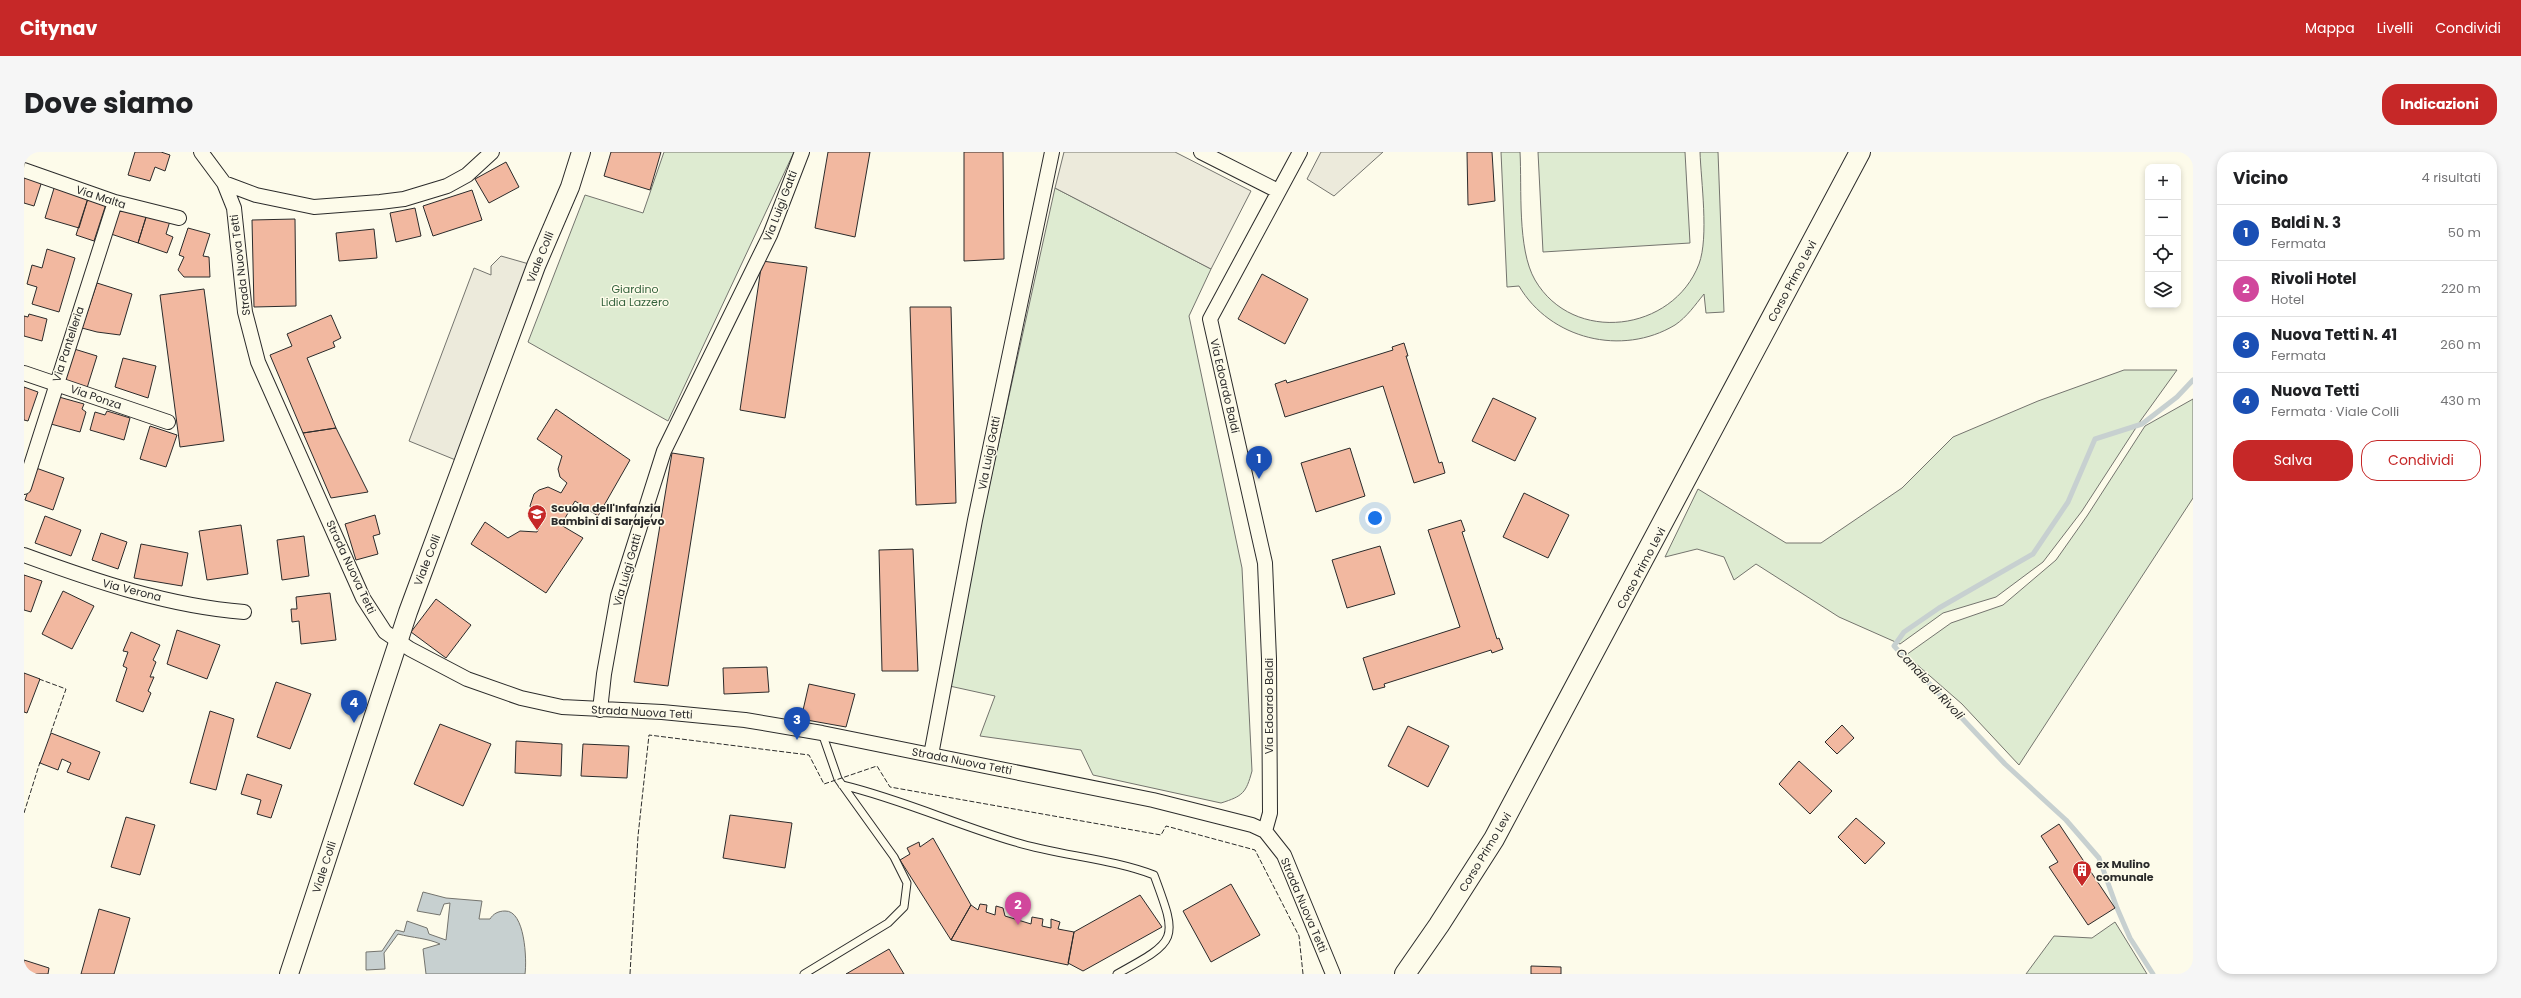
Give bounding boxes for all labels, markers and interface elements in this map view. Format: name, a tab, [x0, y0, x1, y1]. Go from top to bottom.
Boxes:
text: Citynav	[20, 15, 97, 42]
text: Mappa	[2305, 18, 2355, 38]
text: Livelli	[2377, 18, 2413, 38]
text: Condividi	[2435, 18, 2501, 38]
text: Dove siamo	[24, 84, 193, 123]
button: Indicazioni	[2382, 84, 2497, 125]
map controls	[2145, 164, 2181, 308]
button: +	[2145, 164, 2181, 200]
text: Vicino	[2233, 166, 2288, 190]
street label: Via Luigi Gatti	[759, 168, 801, 244]
text: 4 risultati	[2422, 168, 2481, 187]
street label: Via Malta	[74, 181, 128, 213]
button: −	[2145, 200, 2181, 236]
text: Baldi N. 3	[2271, 212, 2341, 233]
street label: Strada Nuova Tetti	[226, 213, 254, 316]
text: 1	[2244, 223, 2248, 242]
text: 50 m	[2448, 223, 2481, 242]
street label: Viale Colli	[523, 229, 558, 285]
text: Fermata	[2271, 234, 2326, 253]
button: locate	[2145, 236, 2181, 272]
street label: Corso Primo Levi	[1764, 237, 1820, 325]
text: Rivoli Hotel	[2271, 268, 2356, 289]
button: layers	[2145, 272, 2181, 308]
text: 2	[2242, 279, 2250, 298]
text: 220 m	[2441, 279, 2481, 298]
park label: Giardino Lidia Lazzero	[601, 281, 669, 310]
text: Hotel	[2271, 290, 2304, 309]
street label: Via Pantelleria	[48, 304, 88, 384]
text: Nuova Tetti N. 41	[2271, 324, 2397, 345]
text: 3	[2242, 335, 2250, 354]
text: 260 m	[2440, 335, 2481, 354]
street label: Via Edoardo Baldi	[1206, 337, 1244, 435]
text: Fermata	[2271, 346, 2326, 365]
text: Nuova Tetti	[2271, 380, 2359, 401]
street label: Via Ponza	[68, 381, 124, 413]
text: 4	[2242, 391, 2250, 410]
text: 430 m	[2440, 391, 2481, 410]
text: Fermata · Viale Colli	[2271, 402, 2399, 421]
street label: Via Luigi Gatti	[974, 414, 1004, 491]
button: Salva	[2233, 440, 2353, 481]
button: Condividi	[2361, 440, 2481, 481]
pin: 1	[1246, 446, 1272, 479]
place label: Scuola dell'Infanzia Bambini di Sarajevo	[551, 500, 664, 529]
school or university icon: Scuola dell'Infanzia Bambini di Sarajevo	[526, 503, 548, 531]
your location	[1365, 508, 1385, 528]
street label: Strada Nuova Tetti	[322, 518, 380, 617]
street label: Corso Primo Levi	[1613, 524, 1669, 612]
street label: Viale Colli	[410, 532, 444, 588]
street label: Via Luigi Gatti	[609, 532, 645, 608]
street label: Via Verona	[101, 575, 163, 605]
water label: Canale di Rivoli	[1893, 644, 1969, 724]
street label: Via Edoardo Baldi	[1261, 657, 1277, 754]
pin: 4	[341, 690, 367, 723]
street label: Strada Nuova Tetti	[591, 701, 693, 723]
pin: 3	[784, 707, 810, 740]
street label: Strada Nuova Tetti	[911, 743, 1014, 779]
street label: Corso Primo Levi	[1455, 809, 1515, 895]
street label: Viale Colli	[308, 839, 340, 895]
street label: Strada Nuova Tetti	[1277, 855, 1331, 955]
place label: ex Mulino comunale	[2096, 856, 2154, 885]
building icon: ex Mulino comunale	[2071, 859, 2093, 887]
pin: 2	[1005, 892, 1031, 925]

